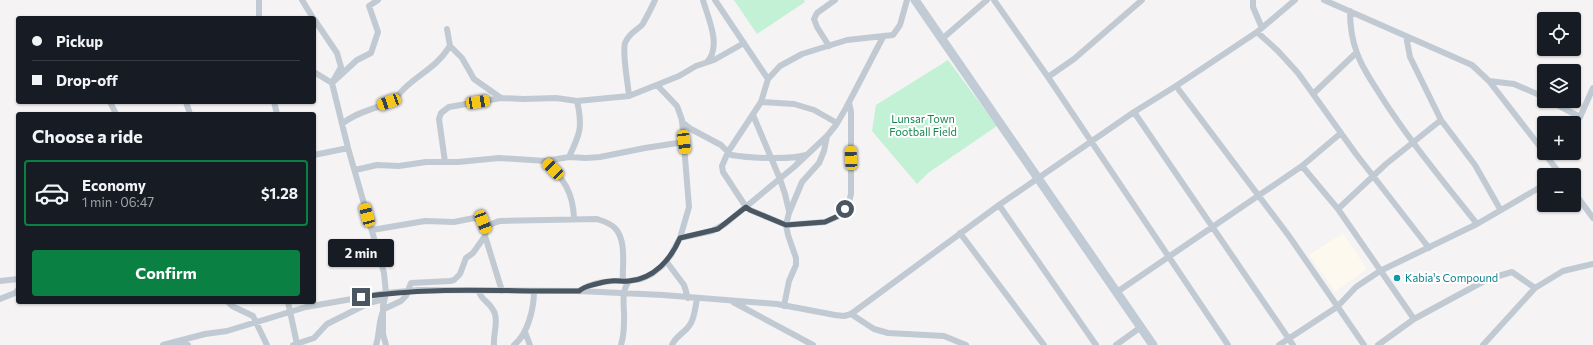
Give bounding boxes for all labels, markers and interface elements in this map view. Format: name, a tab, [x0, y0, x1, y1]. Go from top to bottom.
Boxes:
map controls	[1537, 12, 1581, 212]
button: locate	[1537, 12, 1581, 56]
text: Pickup	[56, 32, 103, 50]
button: layers	[1537, 64, 1581, 108]
text: Drop-off	[56, 71, 118, 89]
car	[376, 92, 402, 112]
car	[465, 94, 491, 110]
park label: Lunsar Town Football Field	[889, 112, 957, 138]
button: +	[1537, 116, 1581, 160]
text: Choose a ride	[32, 125, 143, 147]
car	[677, 129, 691, 155]
car	[845, 146, 857, 170]
car	[540, 156, 566, 182]
button: −	[1537, 168, 1581, 212]
icon: car	[34, 175, 70, 211]
text: Economy	[82, 176, 146, 194]
text: $1.28	[261, 184, 298, 202]
text: 1 min · 06:47	[82, 194, 154, 210]
route start	[836, 200, 854, 218]
car	[358, 202, 376, 228]
car	[473, 209, 493, 235]
callout: 2 min	[328, 239, 394, 267]
text: 2 min	[345, 245, 377, 261]
button: Confirm	[32, 250, 300, 296]
place label: Kabia's Compound	[1405, 271, 1498, 284]
marker: Kabia's Compound	[1392, 273, 1402, 283]
route end	[352, 288, 370, 306]

